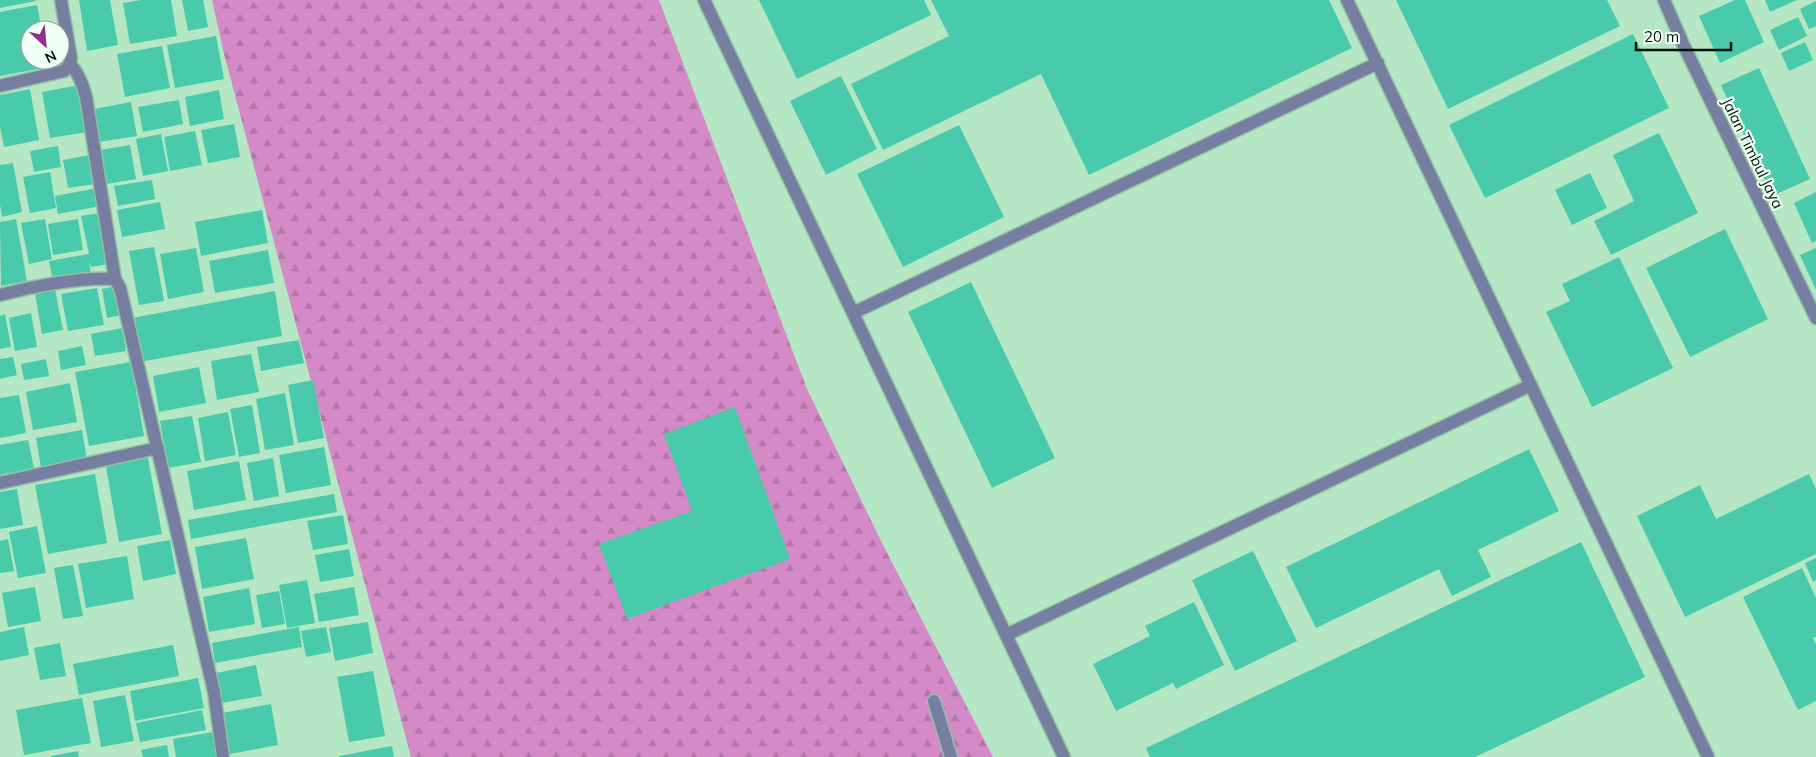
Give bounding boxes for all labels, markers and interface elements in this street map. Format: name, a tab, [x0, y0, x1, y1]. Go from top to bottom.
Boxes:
north arrow	[20, 20, 70, 70]
scale bar	[1636, 20, 1731, 52]
text: 20 m	[1644, 27, 1679, 46]
text: N	[42, 46, 59, 67]
street label: Jalan Timbul Jaya	[1718, 95, 1788, 211]

